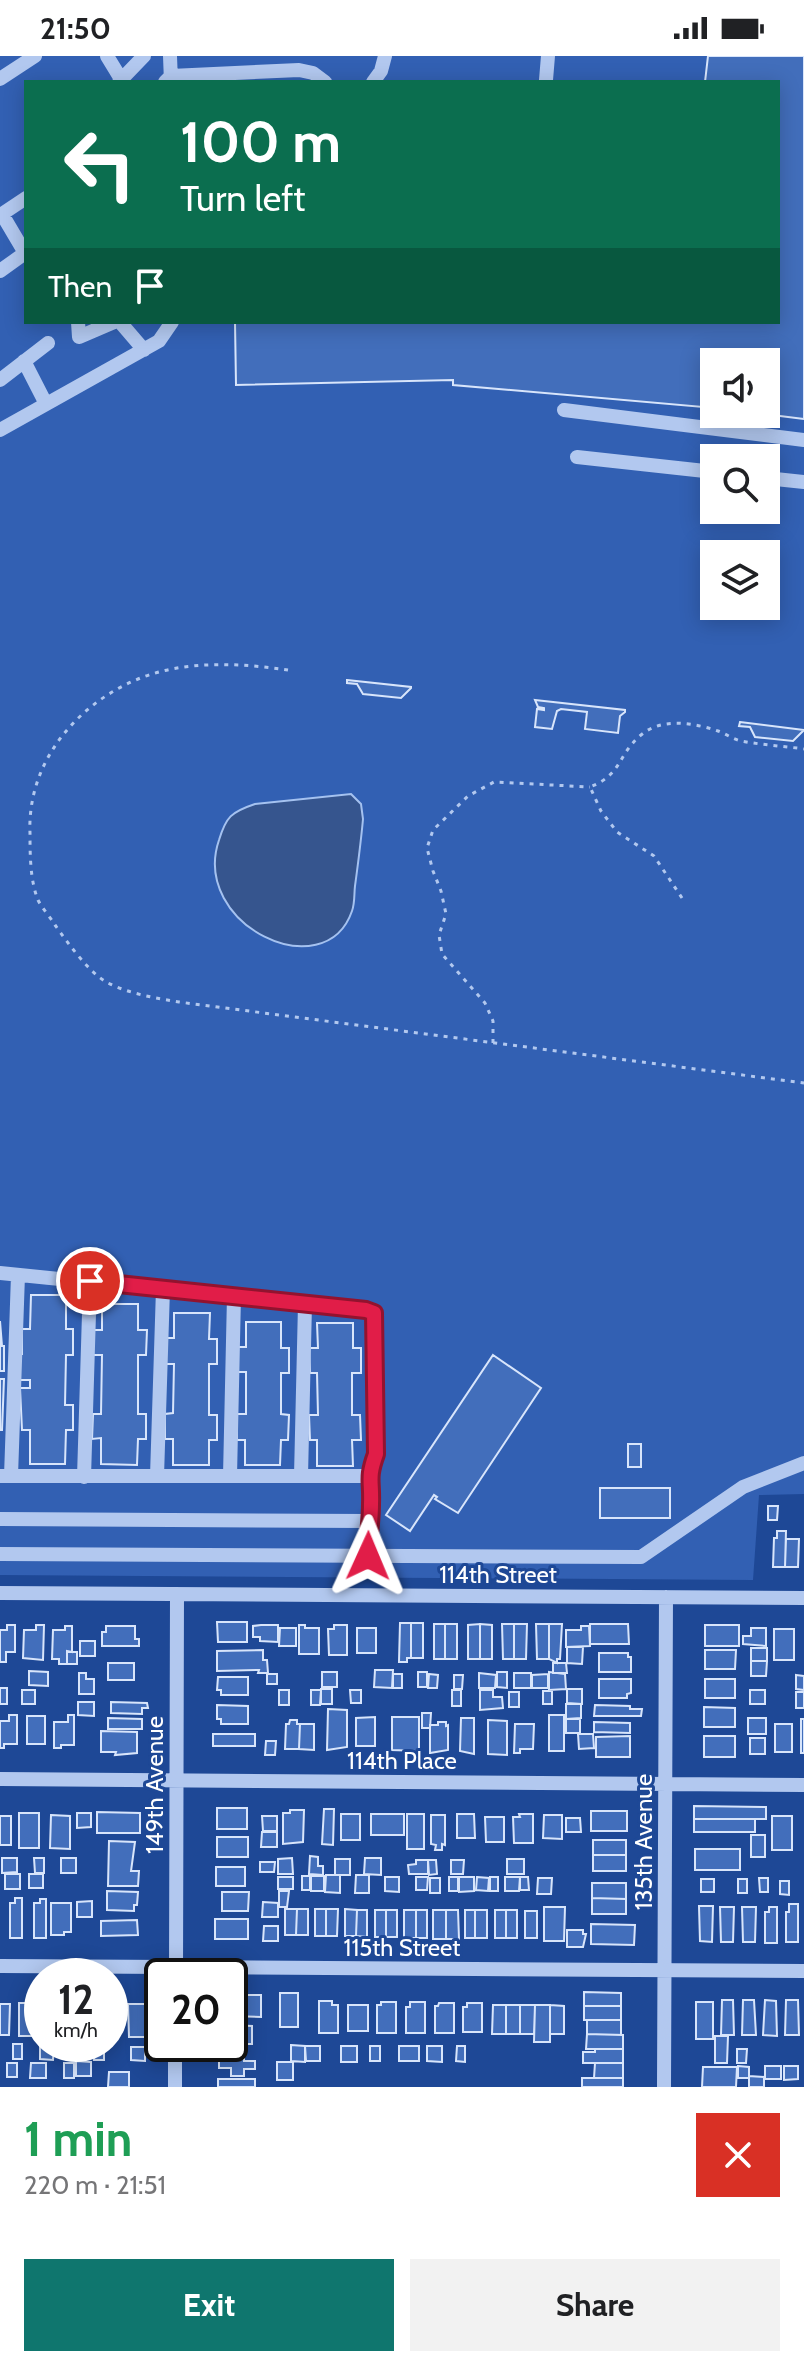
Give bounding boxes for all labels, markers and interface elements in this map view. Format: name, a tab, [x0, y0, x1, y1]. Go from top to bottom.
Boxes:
text: 21:50	[40, 10, 111, 47]
text: 100 m	[180, 108, 341, 176]
icon: left	[48, 112, 152, 216]
text: Turn left	[180, 176, 305, 220]
icon: arrive	[128, 264, 172, 308]
text: Then	[48, 268, 112, 305]
map controls	[700, 348, 780, 620]
button: sound	[700, 348, 780, 428]
button: search	[700, 444, 780, 524]
button: layers	[700, 540, 780, 620]
pin	[56, 1247, 124, 1315]
icon: arrive	[68, 1259, 112, 1303]
position arrow	[326, 1514, 410, 1598]
street label: 114th Street	[439, 1560, 557, 1589]
street label: 149th Avenue	[140, 1716, 169, 1854]
street label: 114th Place	[347, 1746, 457, 1775]
street label: 135th Avenue	[629, 1774, 658, 1910]
street label: 115th Street	[344, 1933, 460, 1962]
speed limit sign: 20	[144, 1958, 248, 2062]
text: 12	[58, 1975, 94, 2024]
text: km/h	[54, 2018, 98, 2042]
text: 1 min	[24, 2110, 132, 2168]
button: close	[696, 2113, 780, 2197]
text: 220 m · 21:51	[24, 2169, 166, 2201]
button: Exit	[24, 2259, 394, 2351]
button: Share	[410, 2259, 780, 2351]

